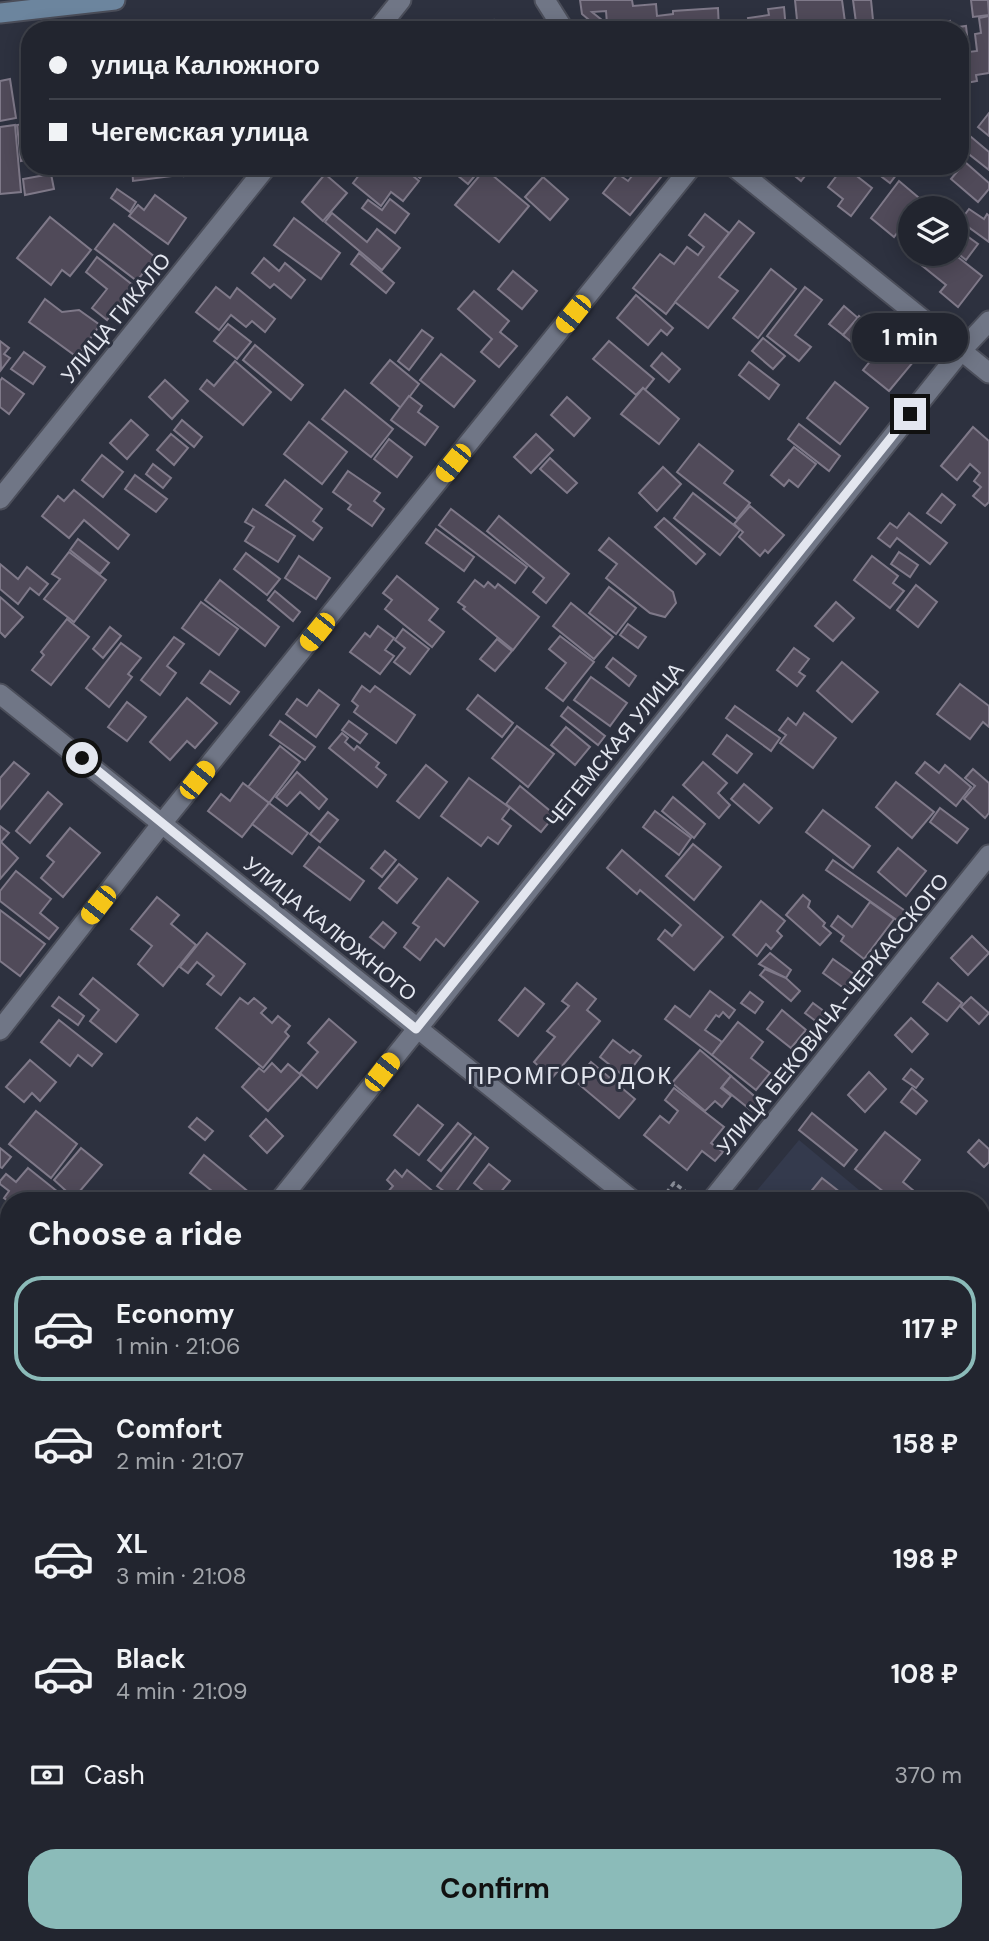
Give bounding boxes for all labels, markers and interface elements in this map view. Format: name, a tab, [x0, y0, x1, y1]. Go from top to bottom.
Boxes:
text: улица Калюжного	[91, 48, 320, 82]
text: Чегемская улица	[91, 115, 308, 149]
map controls	[898, 196, 968, 266]
button: layers	[898, 196, 968, 266]
street label: УЛИЦА ГИКАЛО	[55, 247, 177, 389]
car	[552, 291, 595, 337]
callout: 1 min	[852, 312, 968, 362]
text: 1 min	[882, 322, 938, 352]
route end	[894, 398, 926, 430]
car	[432, 440, 475, 486]
car	[296, 609, 339, 655]
street label: ЧЕГЕМСКАЯ УЛИЦА	[540, 657, 690, 833]
route start	[66, 742, 98, 774]
car	[176, 757, 219, 803]
street label: УЛИЦА КАЛЮЖНОГО	[238, 850, 422, 1008]
street label: УЛИЦА БЕКОВИЧА-ЧЕРКАССКОГО	[711, 868, 955, 1160]
car	[77, 882, 120, 928]
car	[361, 1049, 404, 1095]
district label: ПРОМГОРОДОК	[467, 1060, 673, 1091]
text: Choose a ride	[28, 1213, 243, 1255]
icon: car	[32, 1297, 95, 1360]
text: Economy	[116, 1297, 234, 1331]
text: 117 ₽	[902, 1312, 958, 1346]
text: 1 min · 21:06	[116, 1331, 241, 1361]
icon: car	[32, 1412, 95, 1475]
text: Comfort	[116, 1412, 222, 1446]
text: 158 ₽	[893, 1427, 958, 1461]
text: 2 min · 21:07	[116, 1446, 244, 1476]
icon: car	[32, 1527, 95, 1590]
text: XL	[116, 1527, 148, 1561]
text: 198 ₽	[893, 1542, 958, 1576]
text: 3 min · 21:08	[116, 1561, 247, 1591]
icon: car	[32, 1642, 95, 1705]
text: Black	[116, 1642, 186, 1676]
text: 108 ₽	[891, 1657, 958, 1691]
text: 4 min · 21:09	[116, 1676, 247, 1706]
icon: cash	[28, 1756, 66, 1794]
text: Cash	[84, 1758, 145, 1792]
text: 370 m	[894, 1760, 962, 1790]
button: Confirm	[28, 1849, 962, 1929]

